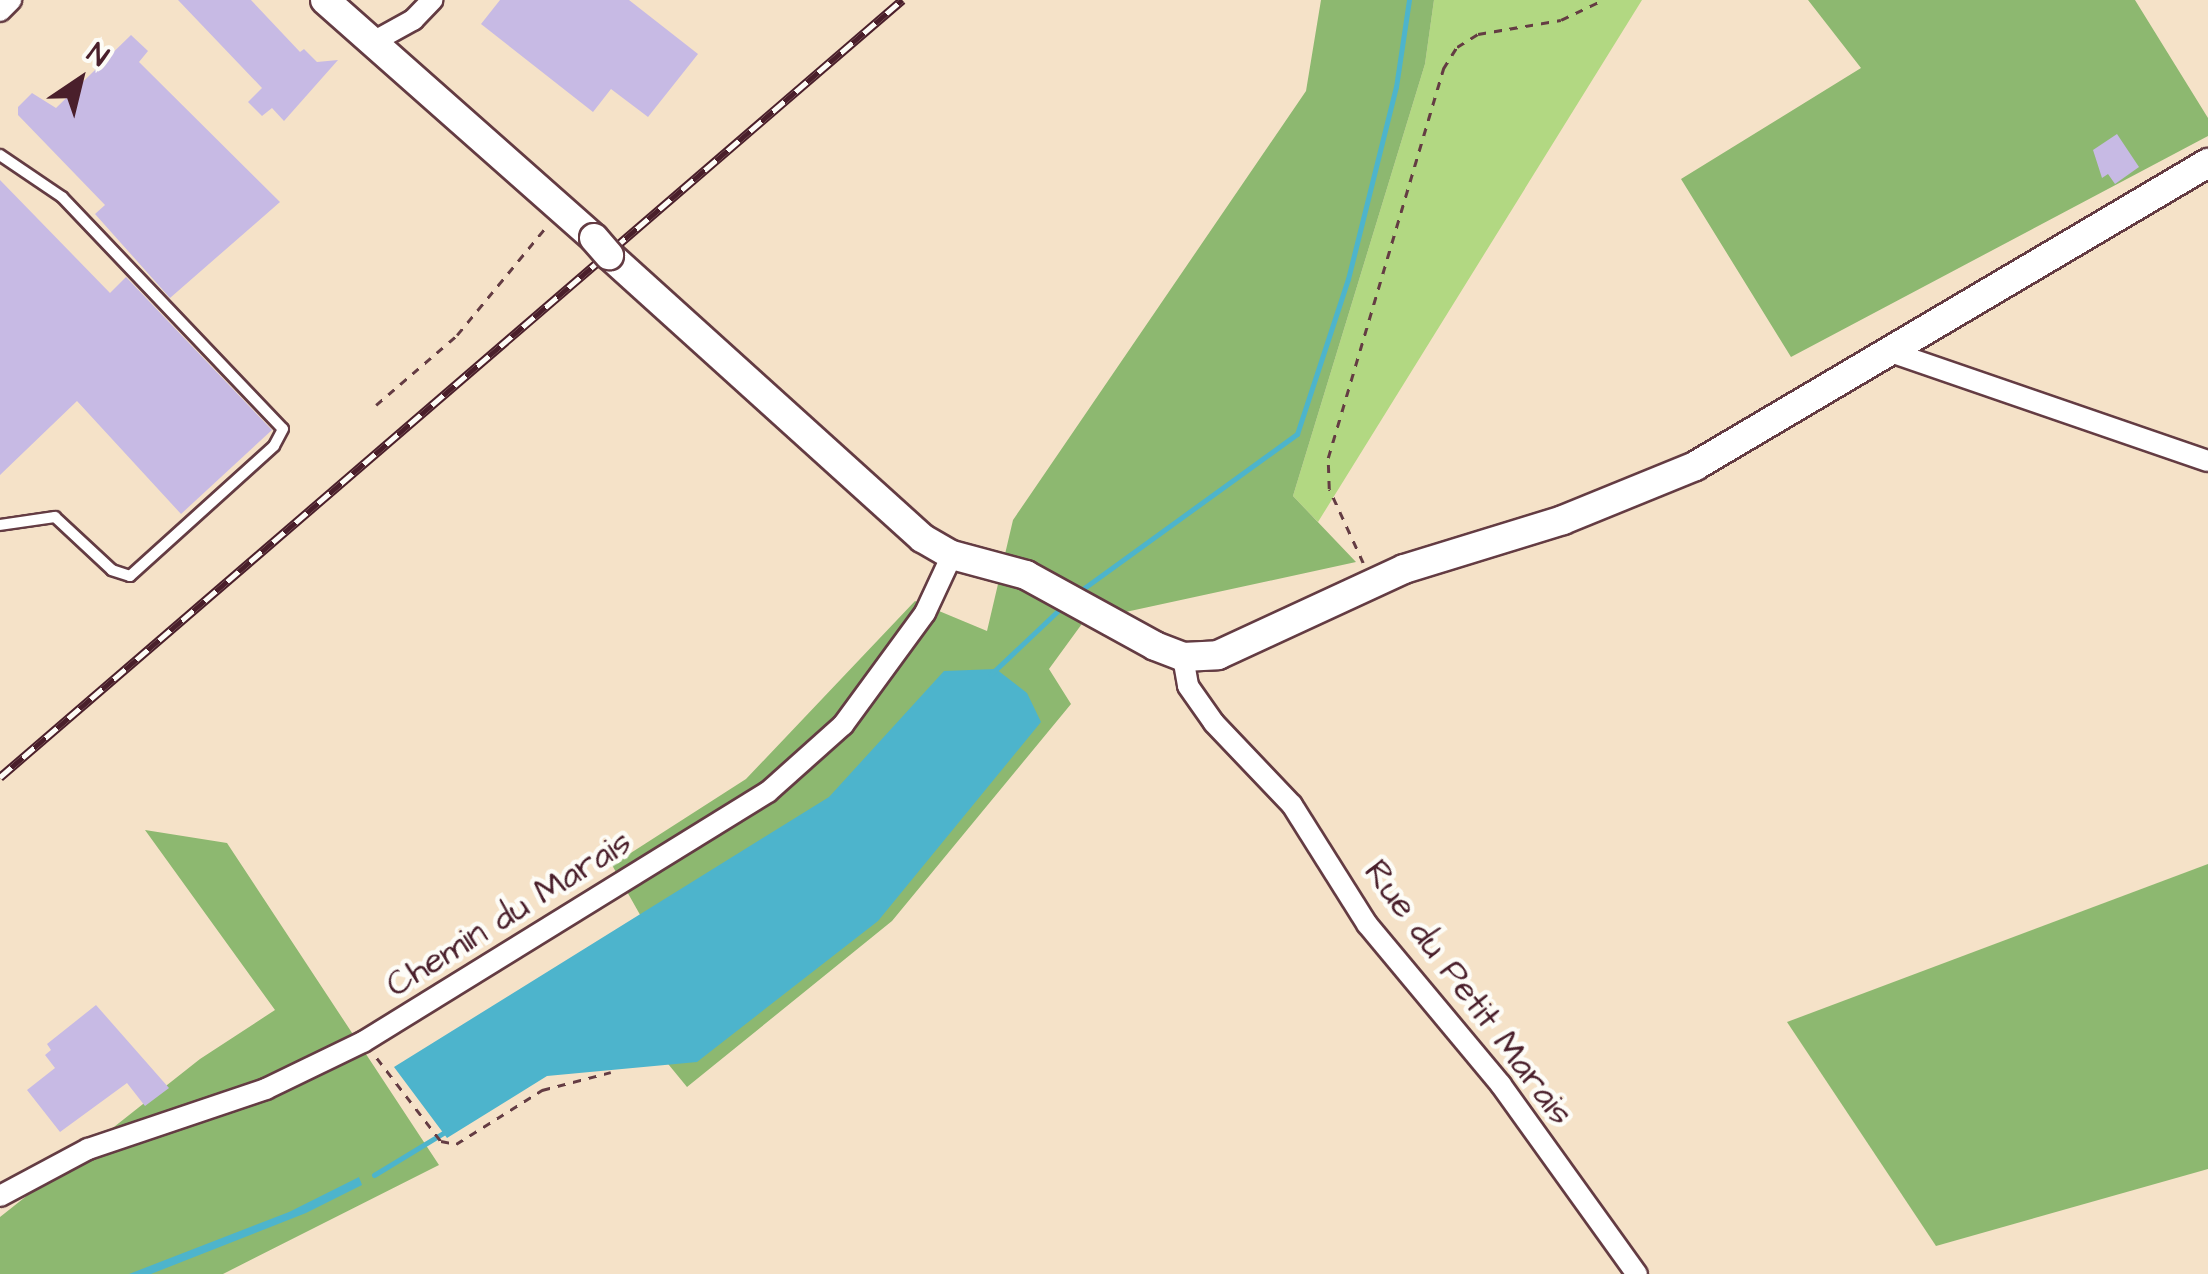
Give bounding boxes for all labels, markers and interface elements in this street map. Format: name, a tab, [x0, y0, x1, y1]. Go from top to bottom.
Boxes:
north arrow	[30, 30, 130, 130]
text: N	[79, 34, 116, 76]
street label: Chemin du Marais	[378, 822, 640, 1006]
street label: Rue du Petit Marais	[1355, 852, 1581, 1134]

